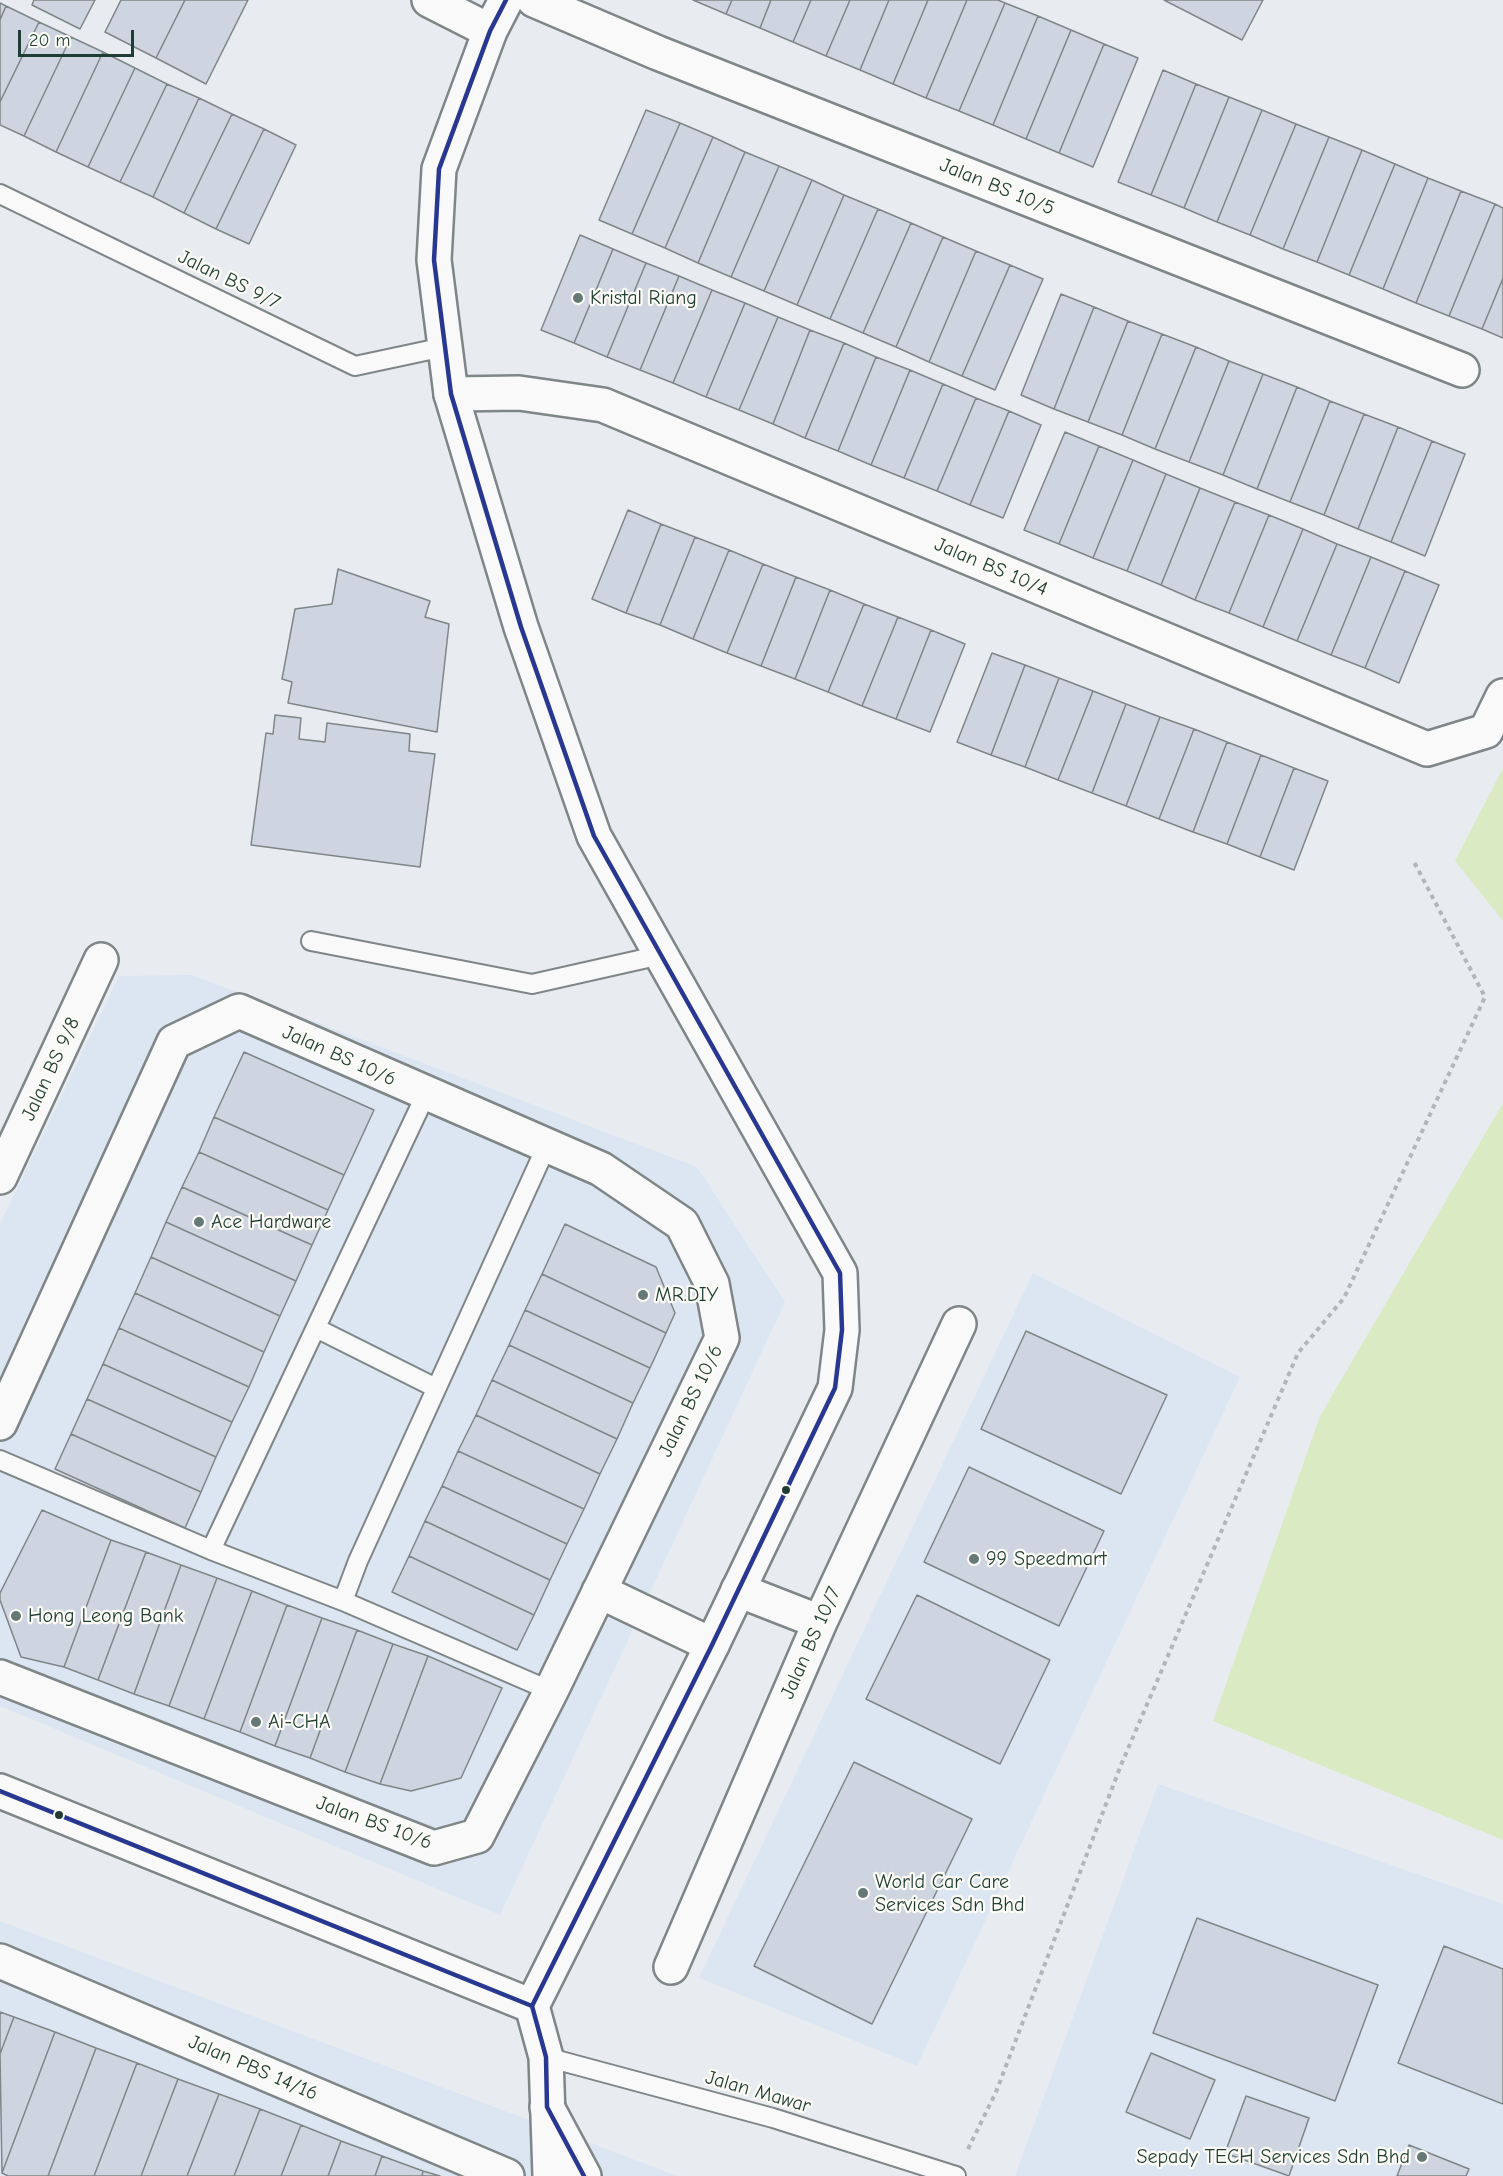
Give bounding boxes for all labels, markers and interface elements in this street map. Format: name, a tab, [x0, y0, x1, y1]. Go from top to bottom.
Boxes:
scale bar	[21, 18, 136, 56]
text: 20 m	[29, 30, 70, 51]
street label: Jalan BS 10/5	[936, 153, 1058, 221]
street label: Jalan BS 9/7	[174, 245, 284, 315]
place label: Kristal Riang	[590, 286, 697, 310]
marker: Kristal Riang	[571, 291, 585, 305]
street label: Jalan BS 10/4	[931, 532, 1051, 602]
street label: Jalan BS 9/8	[17, 1013, 85, 1125]
street label: Jalan BS 10/6	[279, 1020, 399, 1092]
place label: Ace Hardware	[211, 1210, 331, 1234]
marker: Ace Hardware	[192, 1215, 206, 1229]
place label: MR.DIY	[655, 1283, 718, 1307]
marker: MR.DIY	[636, 1288, 650, 1302]
street label: Jalan BS 10/6	[654, 1341, 728, 1461]
unlabelled marker	[780, 1484, 792, 1496]
place label: 99 Speedmart	[986, 1547, 1107, 1571]
marker: 99 Speedmart	[967, 1552, 981, 1566]
street label: Jalan BS 10/7	[776, 1583, 846, 1703]
place label: Hong Leong Bank	[28, 1604, 183, 1628]
marker: Hong Leong Bank	[9, 1609, 23, 1623]
place label: Ai-CHA	[268, 1710, 331, 1734]
marker: Ai-CHA	[249, 1715, 263, 1729]
street label: Jalan BS 10/6	[313, 1791, 435, 1855]
unlabelled marker	[53, 1809, 65, 1821]
place label: World Car Care Services Sdn Bhd	[875, 1870, 1025, 1917]
marker: World Car Care Services Sdn Bhd	[856, 1886, 870, 1900]
street label: Jalan PBS 14/16	[185, 2030, 321, 2106]
street label: Jalan Mawar	[702, 2065, 814, 2119]
place label: Sepady TECH Services Sdn Bhd	[1136, 2145, 1410, 2169]
marker: Sepady TECH Services Sdn Bhd	[1415, 2150, 1429, 2164]

